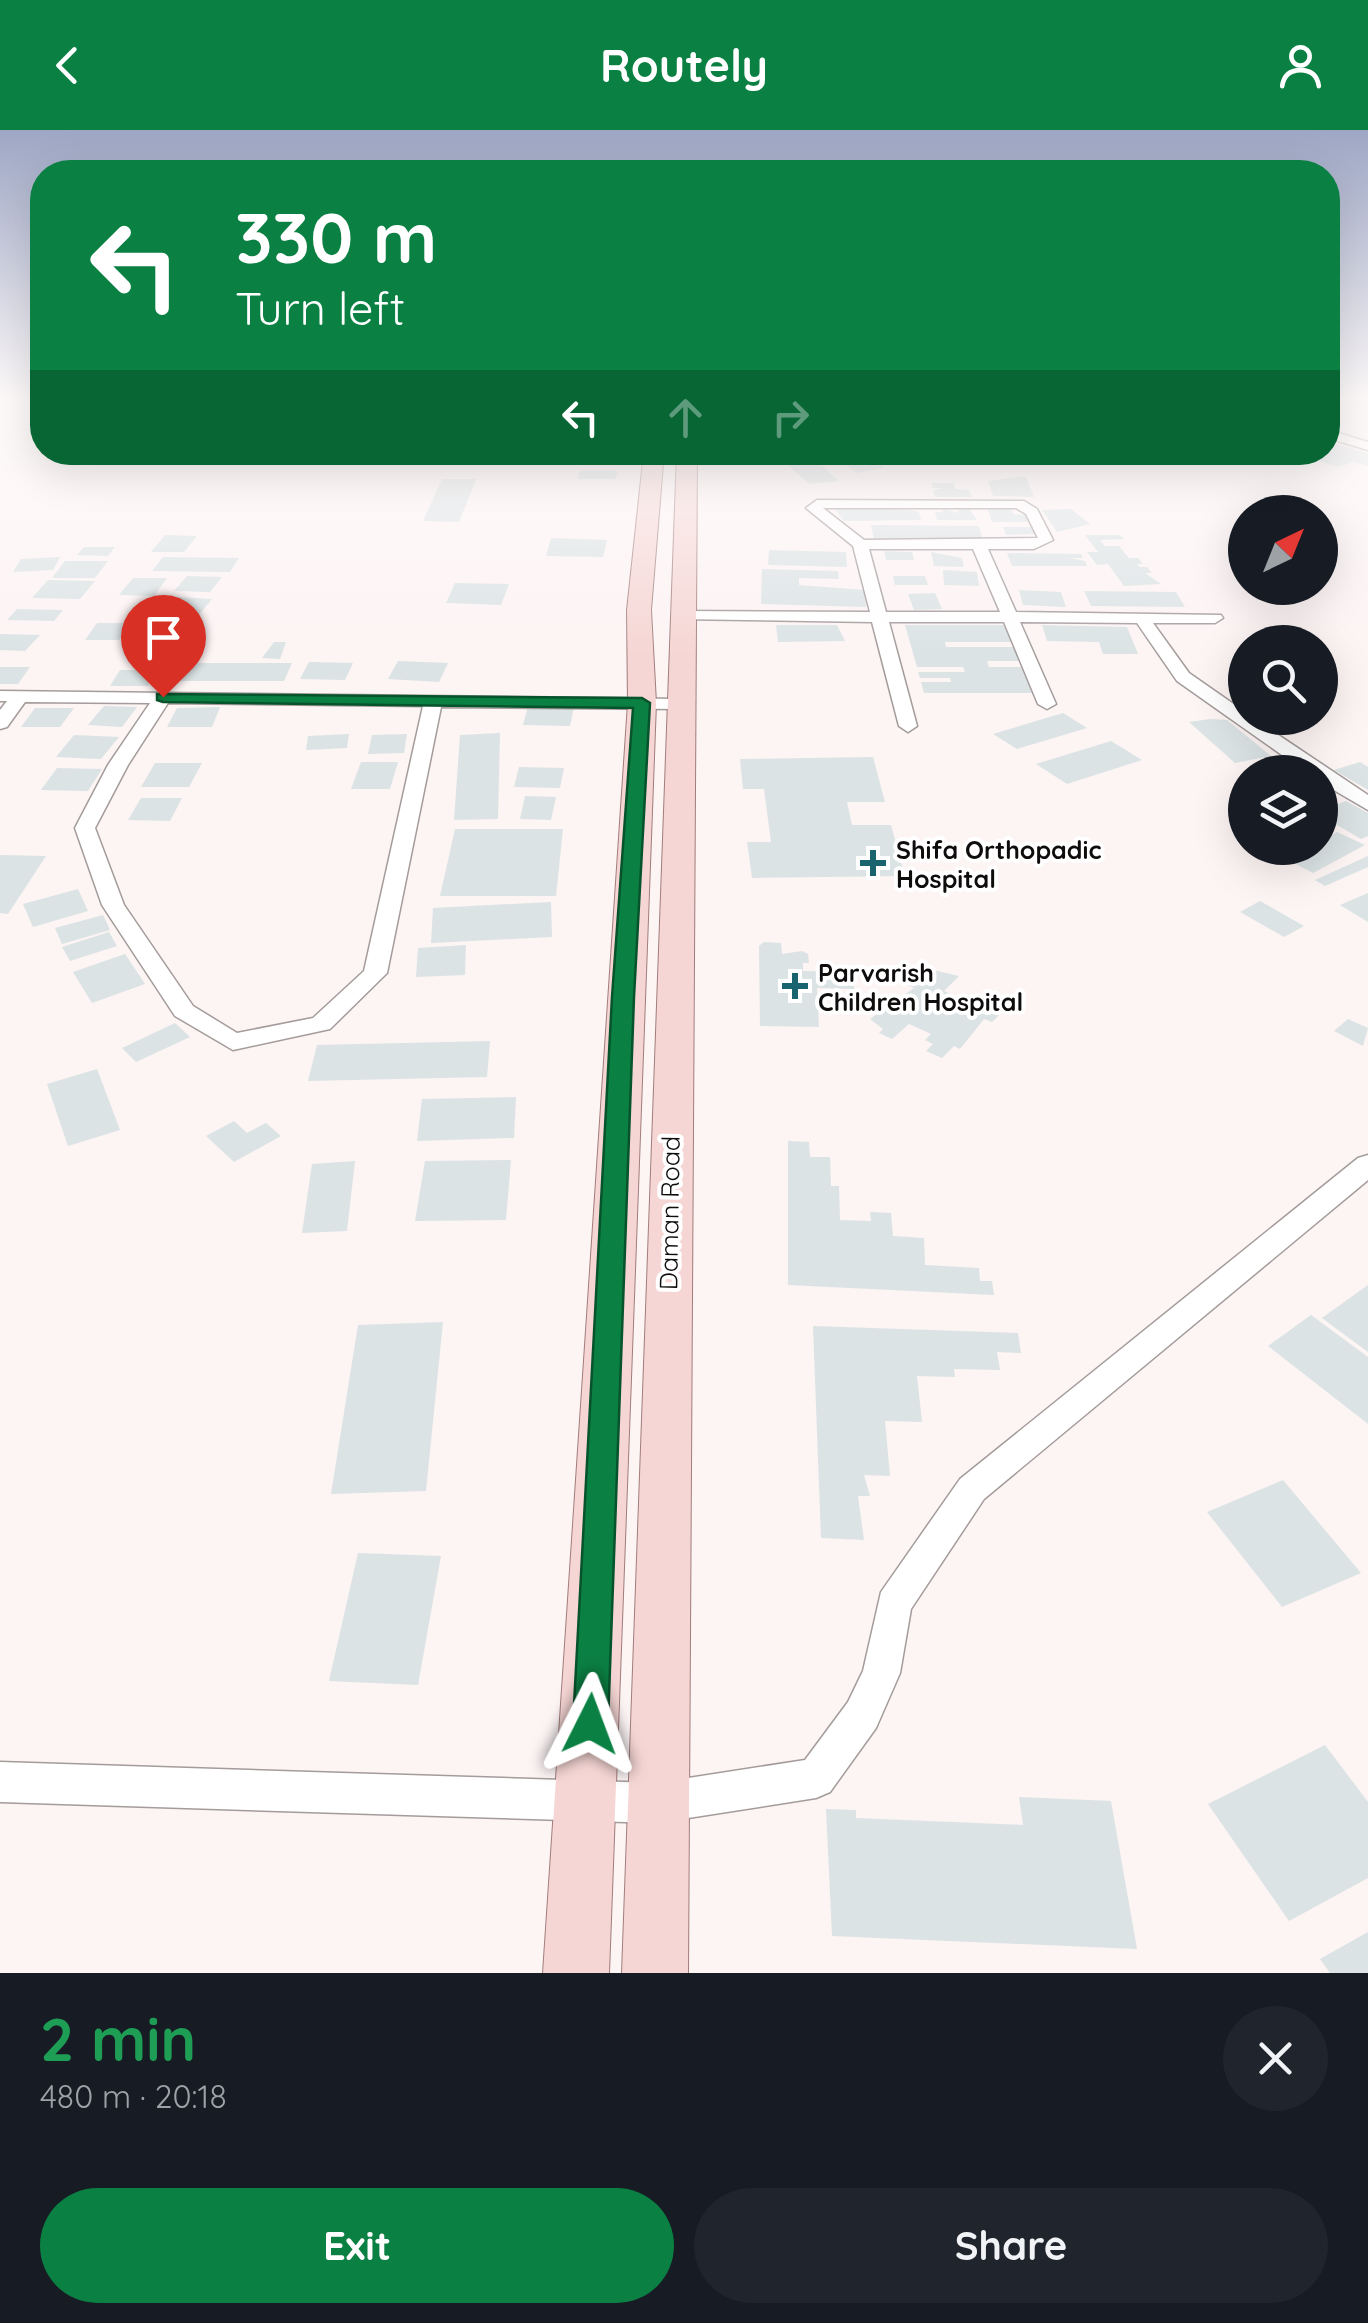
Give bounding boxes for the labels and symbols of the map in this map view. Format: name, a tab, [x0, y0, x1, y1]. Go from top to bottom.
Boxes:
north arrow	[1228, 495, 1338, 605]
pin	[121, 595, 206, 698]
place label: Shifa Orthopadic Hospital	[896, 834, 1101, 894]
marker: Shifa Orthopadic Hospital	[860, 850, 886, 876]
place label: Parvarish Children Hospital	[818, 957, 1023, 1017]
marker: Parvarish Children Hospital	[782, 973, 808, 999]
street label: Daman Road	[652, 1136, 686, 1290]
position arrow	[538, 1672, 642, 1776]

